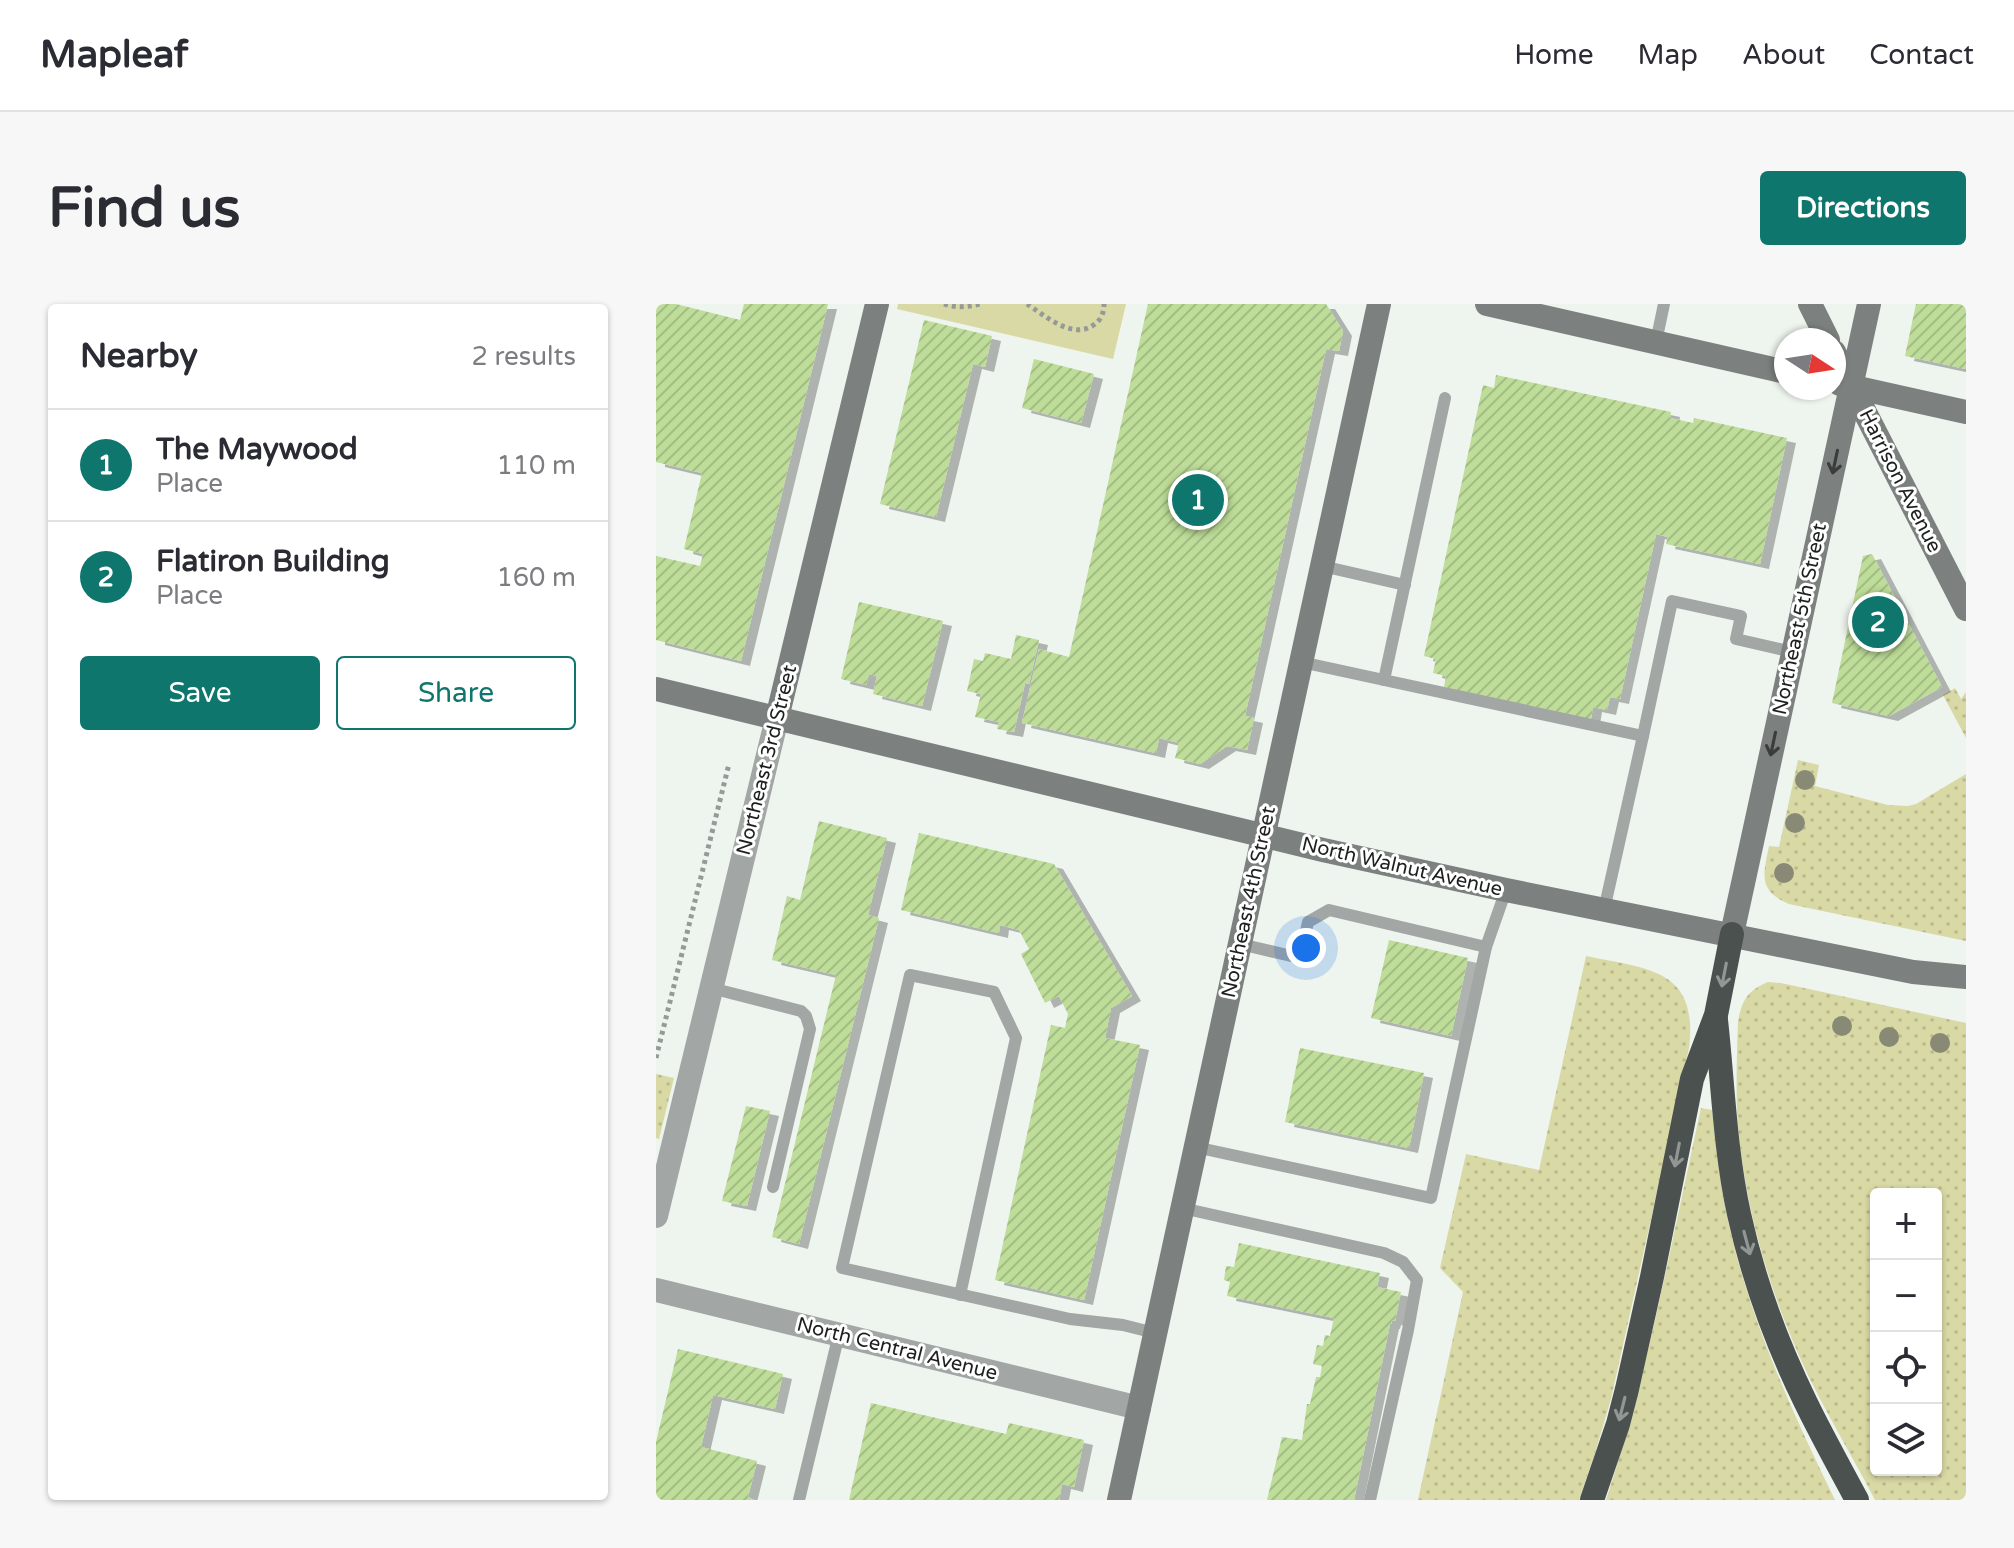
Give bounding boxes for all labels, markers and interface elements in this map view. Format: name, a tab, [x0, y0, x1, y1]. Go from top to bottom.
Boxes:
text: Mapleaf	[40, 32, 188, 78]
text: Home	[1514, 38, 1594, 72]
text: Map	[1638, 38, 1698, 72]
text: About	[1742, 38, 1825, 72]
text: Contact	[1869, 38, 1974, 72]
button: Directions	[1760, 171, 1966, 245]
text: Find us	[48, 175, 240, 242]
north arrow	[1774, 328, 1846, 400]
text: Nearby	[80, 336, 198, 377]
text: 2 results	[471, 341, 576, 372]
street label: Harrison Avenue	[1854, 405, 1946, 557]
text: The Maywood	[156, 431, 358, 468]
one-way arrow	[1827, 449, 1842, 475]
text: 1	[98, 450, 114, 481]
text: 110 m	[496, 450, 576, 481]
text: Place	[156, 468, 223, 499]
pin: 1	[1172, 470, 1224, 530]
street label: Northeast 5th Street	[1768, 521, 1832, 717]
text: Flatiron Building	[156, 543, 390, 580]
text: 2	[98, 562, 114, 593]
text: 160 m	[496, 562, 576, 593]
text: Place	[156, 580, 223, 611]
pin: 2	[1852, 592, 1904, 652]
button: Save	[80, 656, 320, 730]
button: Share	[336, 656, 576, 730]
street label: Northeast 3rd Street	[732, 662, 802, 858]
one-way arrow	[1765, 730, 1780, 756]
street label: Northeast 4th Street	[1217, 804, 1281, 1000]
street label: North Walnut Avenue	[1299, 832, 1505, 902]
your location	[1286, 928, 1326, 968]
one-way arrow	[1716, 962, 1731, 987]
one-way arrow	[1668, 1142, 1683, 1168]
map controls	[1870, 1188, 1942, 1476]
button: +	[1870, 1188, 1942, 1260]
one-way arrow	[1740, 1230, 1755, 1256]
button: −	[1870, 1260, 1942, 1332]
street label: North Central Avenue	[794, 1312, 1000, 1386]
button: locate	[1870, 1332, 1942, 1404]
one-way arrow	[1613, 1396, 1628, 1422]
button: layers	[1870, 1404, 1942, 1476]

